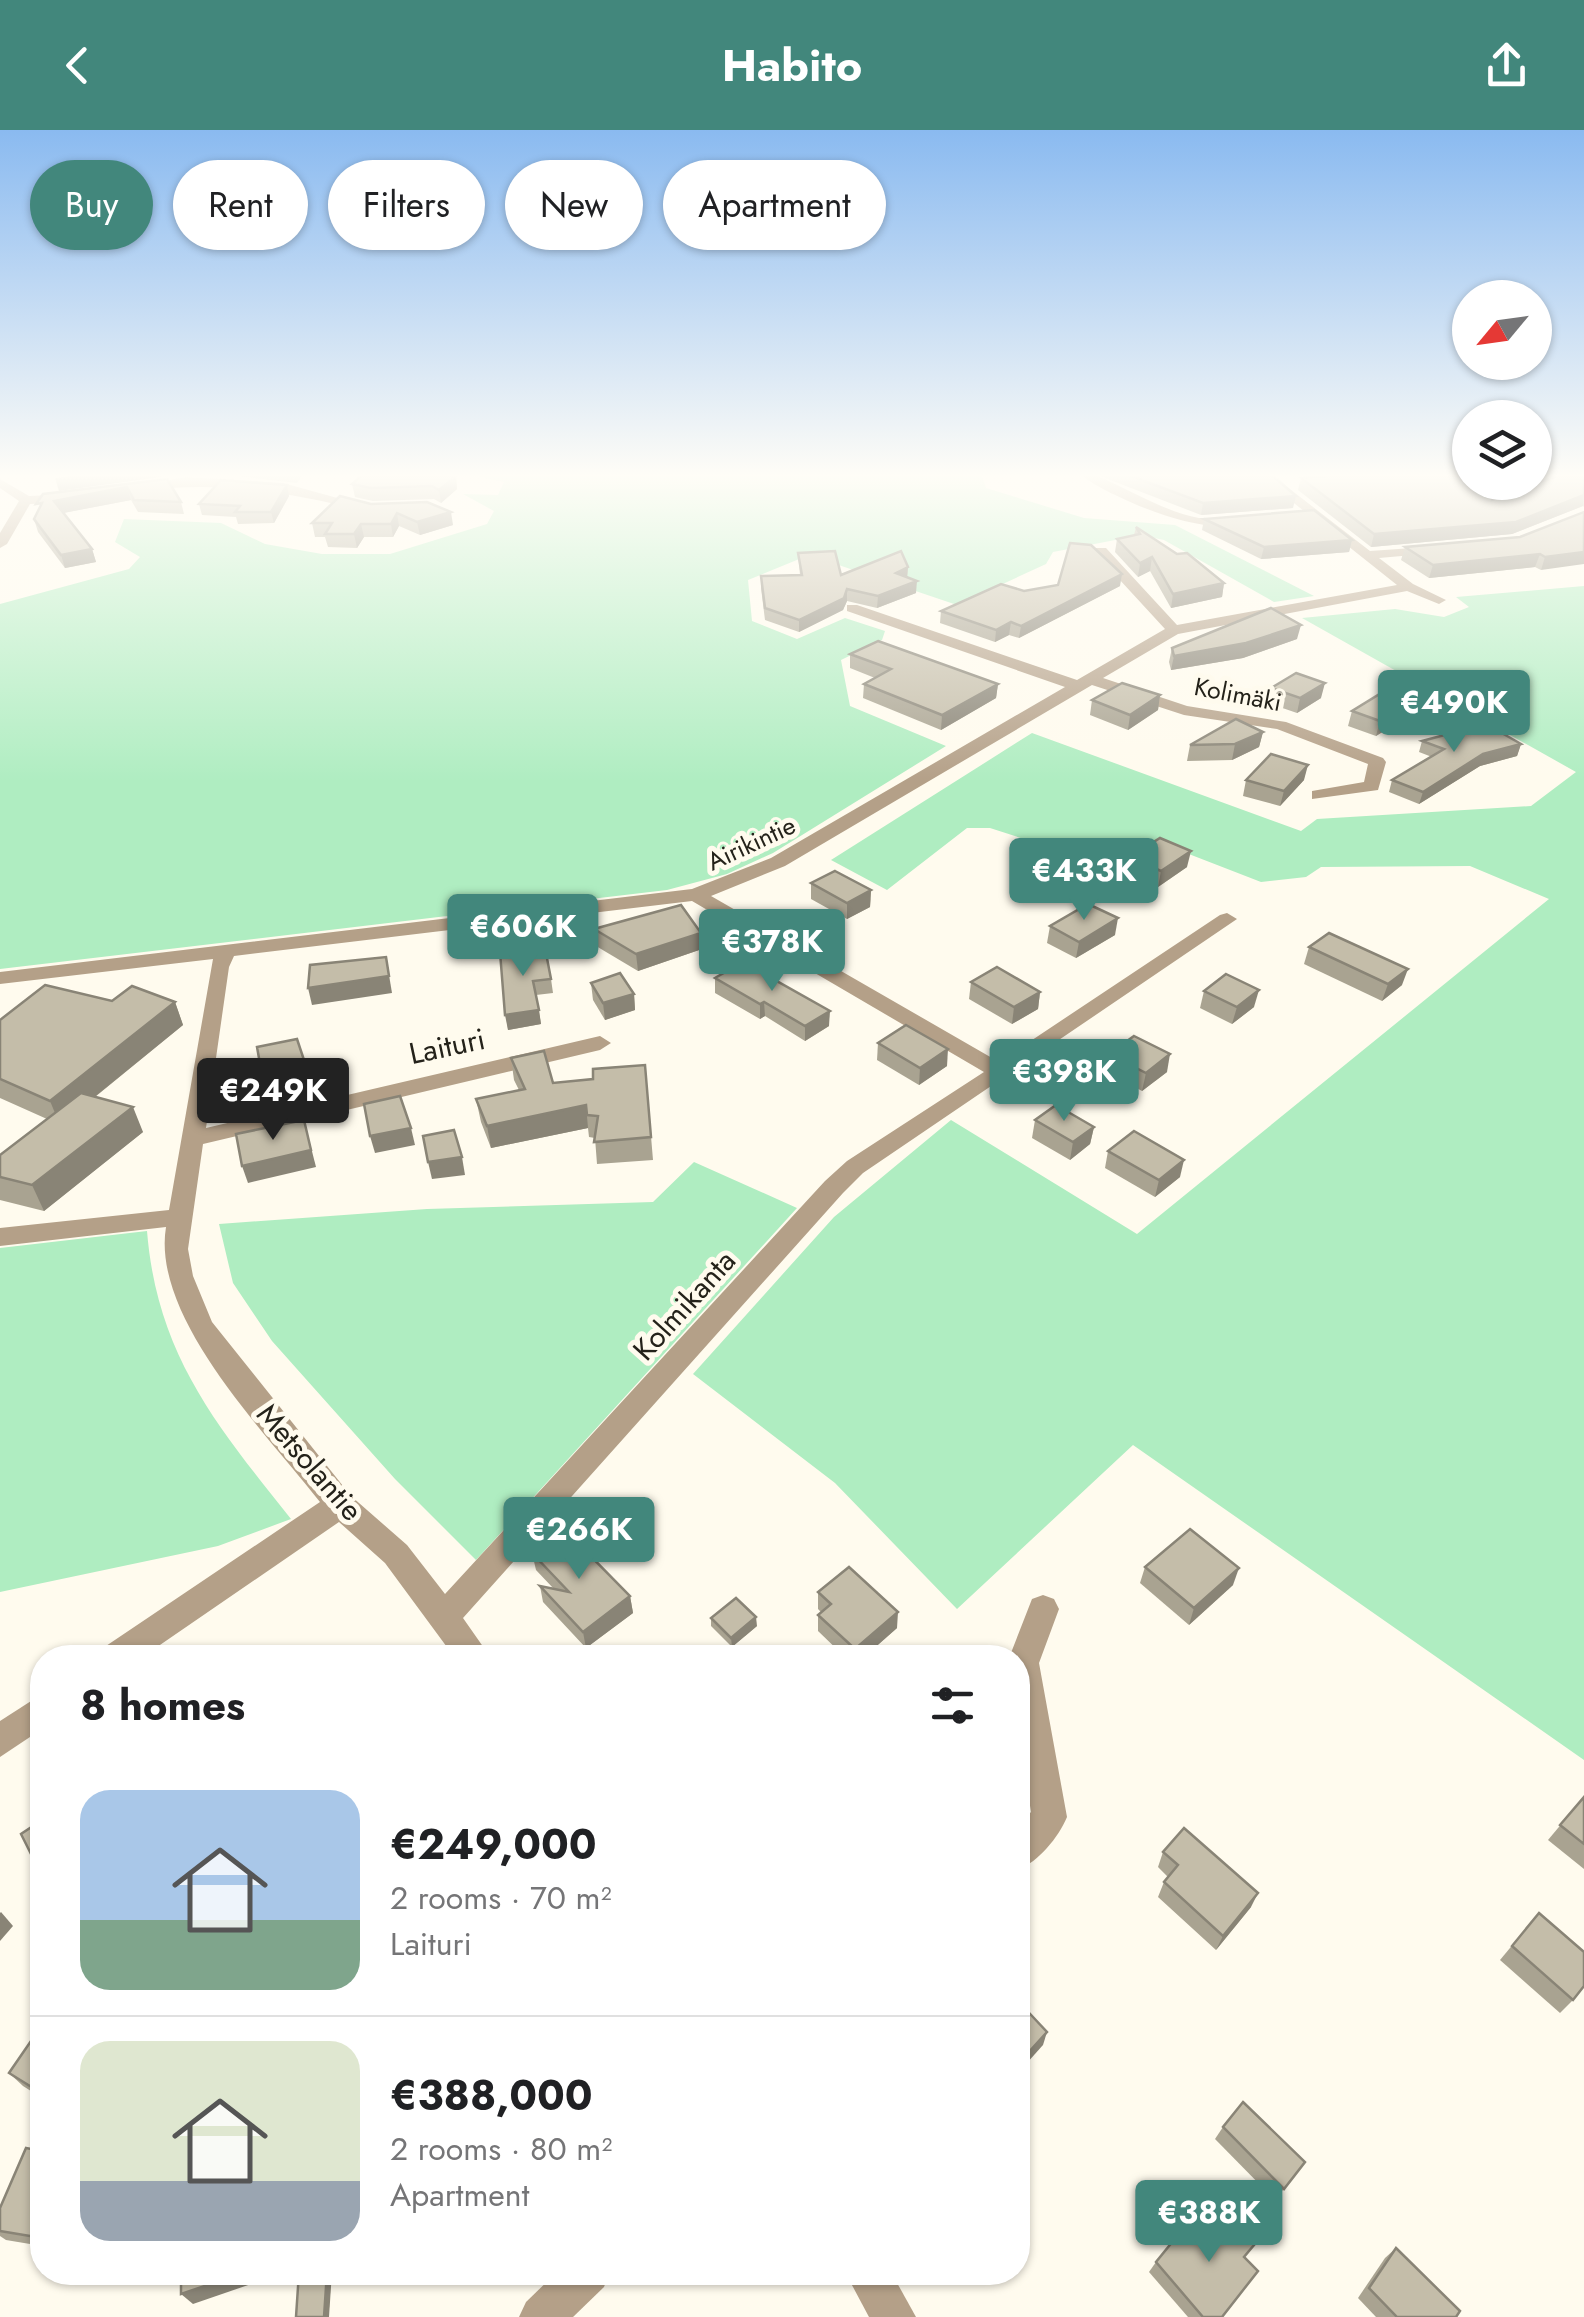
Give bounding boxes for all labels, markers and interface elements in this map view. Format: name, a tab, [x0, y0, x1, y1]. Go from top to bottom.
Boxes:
text: Habito	[722, 33, 862, 98]
icon: back	[50, 38, 105, 93]
icon: share	[1479, 38, 1534, 93]
chip: Buy	[30, 160, 153, 250]
chip: Rent	[173, 160, 308, 250]
chip: Filters	[328, 160, 485, 250]
chip: New	[505, 160, 643, 250]
chip: Apartment	[663, 160, 886, 250]
north arrow	[1452, 280, 1552, 380]
map controls	[1452, 280, 1552, 500]
button: layers	[1452, 400, 1552, 500]
street label: Kolimäki	[1191, 668, 1285, 720]
pin: €490K	[1384, 670, 1524, 755]
text: €490K	[1400, 679, 1508, 725]
street label: Airikintie	[701, 807, 801, 879]
pin: €433K	[1014, 838, 1154, 923]
text: €433K	[1031, 847, 1137, 893]
pin: €606K	[453, 894, 593, 979]
text: €606K	[469, 903, 577, 949]
pin: €378K	[702, 909, 842, 994]
text: €378K	[721, 918, 823, 964]
street label: Laituri	[405, 1017, 489, 1075]
pin: €398K	[994, 1039, 1134, 1124]
text: €398K	[1012, 1048, 1116, 1094]
pin: €249K	[203, 1058, 343, 1143]
text: €249K	[219, 1067, 327, 1113]
street label: Kolmikanta	[623, 1240, 745, 1370]
street label: Metsolantie	[247, 1394, 373, 1530]
pin: €266K	[509, 1497, 649, 1582]
text: €266K	[525, 1506, 633, 1552]
text: 8 homes	[80, 1675, 245, 1736]
icon: filters	[925, 1678, 980, 1733]
text: €249,000	[390, 1814, 597, 1875]
icon: home	[160, 1830, 280, 1950]
text: 2 rooms · 70 m²	[390, 1875, 612, 1921]
text: Laituri	[390, 1921, 472, 1967]
text: €388,000	[390, 2065, 593, 2126]
icon: home	[160, 2081, 280, 2201]
text: 2 rooms · 80 m²	[390, 2126, 612, 2172]
text: Apartment	[390, 2172, 529, 2218]
pin: €388K	[1139, 2180, 1279, 2265]
text: €388K	[1157, 2189, 1261, 2235]

